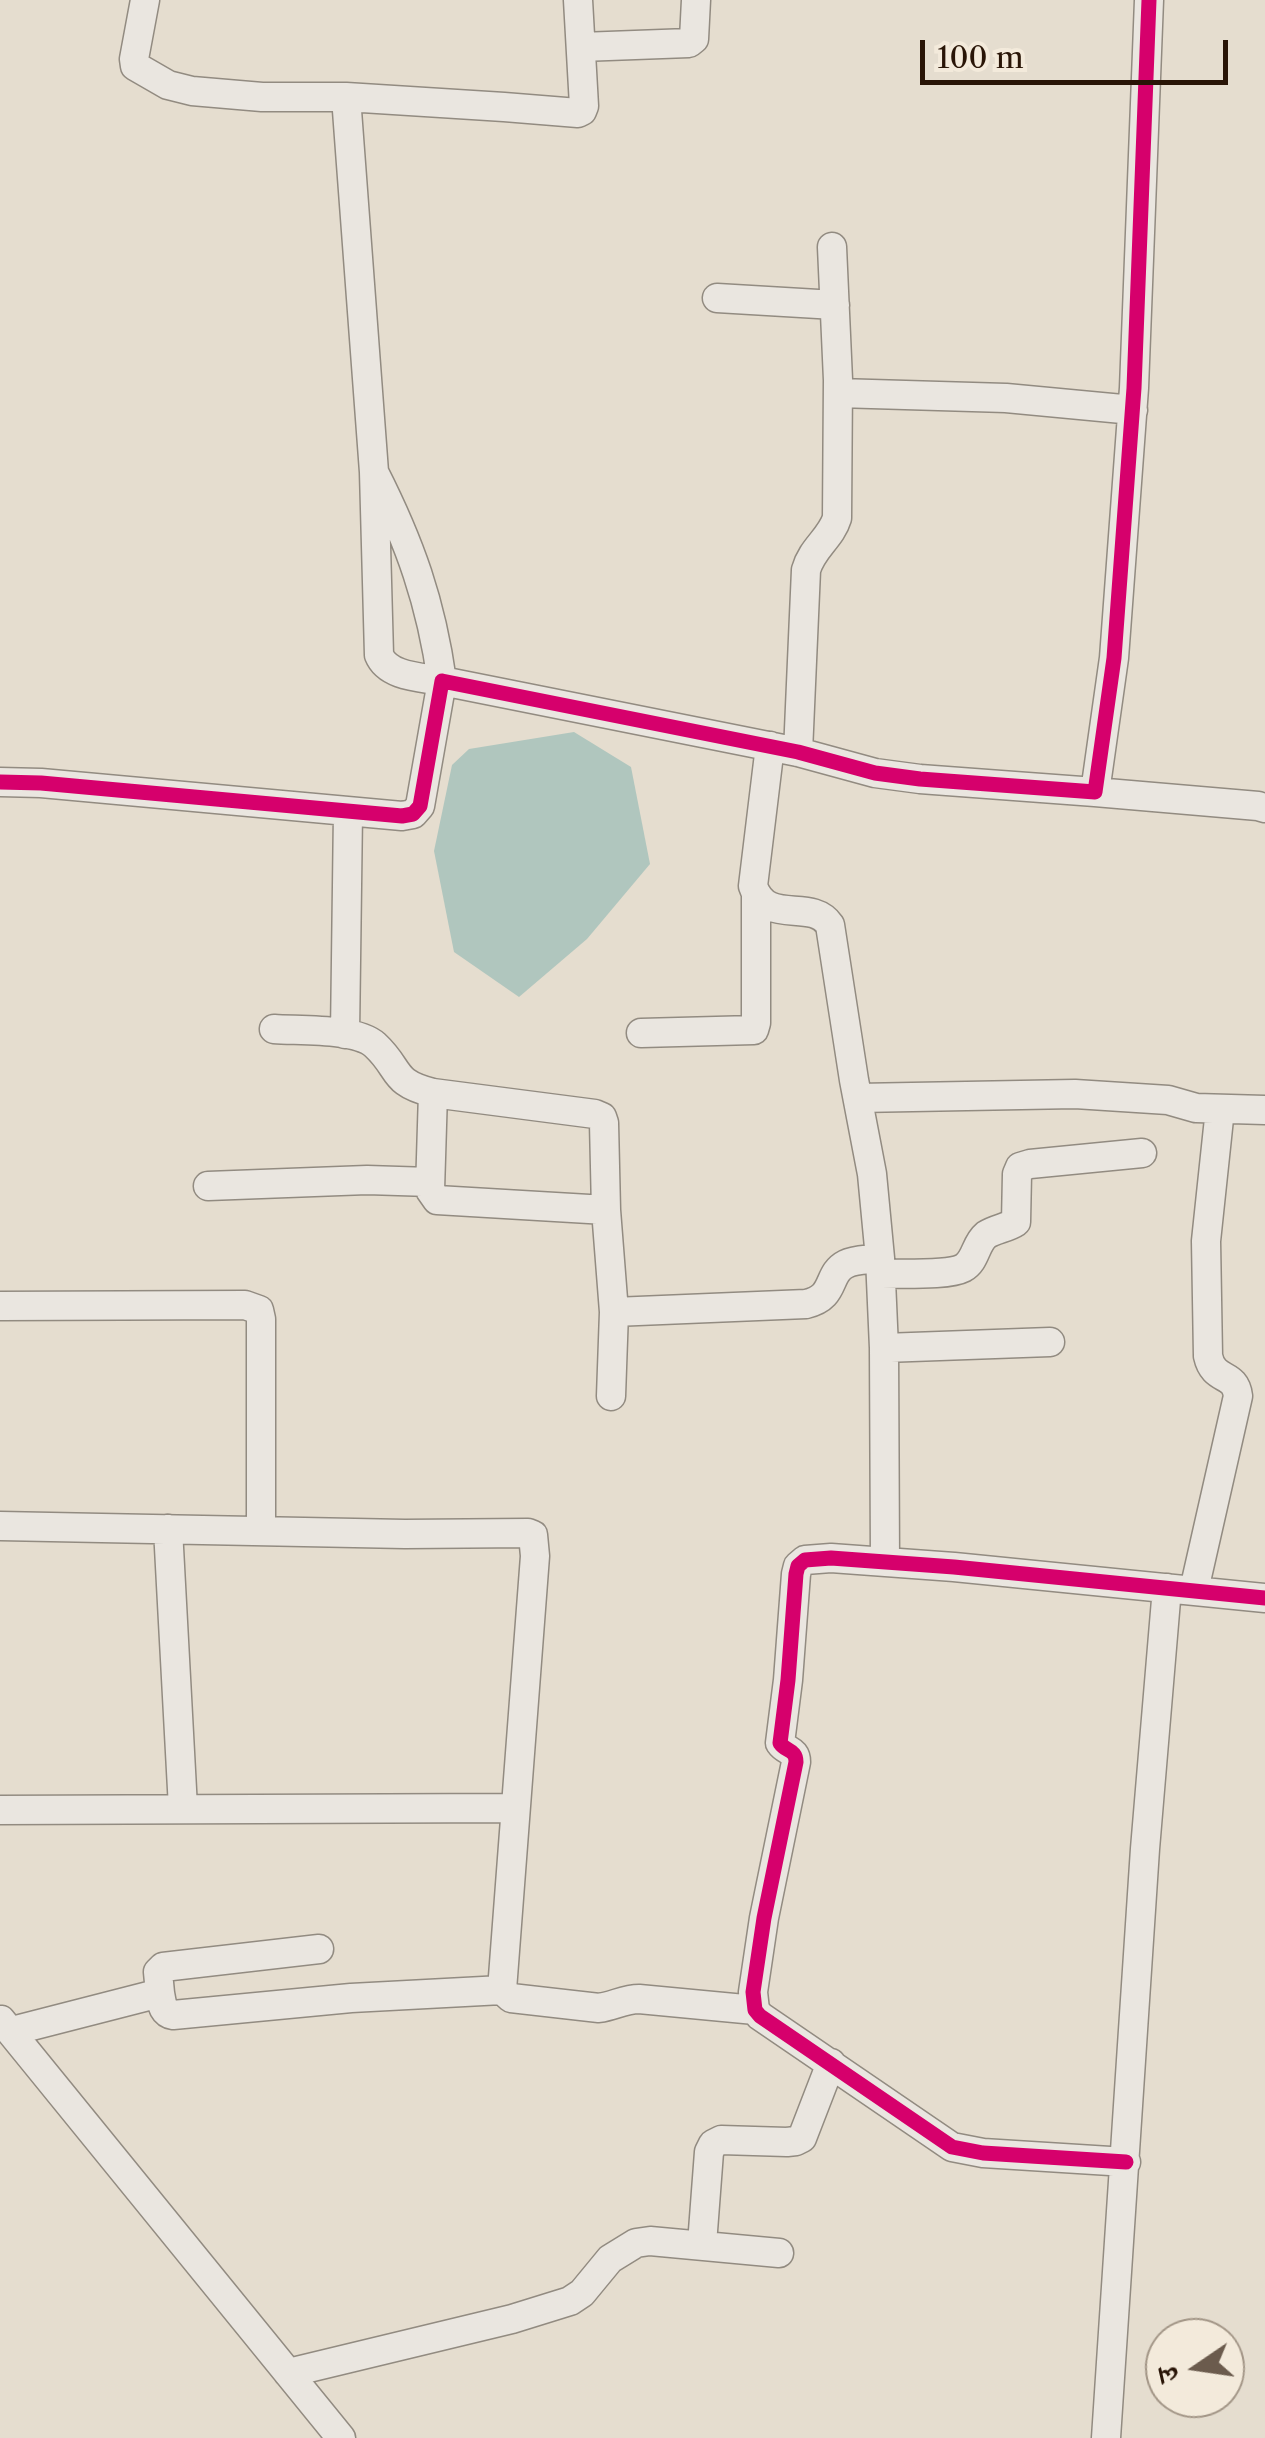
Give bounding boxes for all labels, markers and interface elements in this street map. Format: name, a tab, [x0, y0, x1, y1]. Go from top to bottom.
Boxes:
scale bar	[925, 20, 1232, 82]
text: 100 m	[937, 39, 1024, 76]
north arrow	[1145, 2318, 1245, 2418]
text: उ	[1150, 2364, 1186, 2385]

